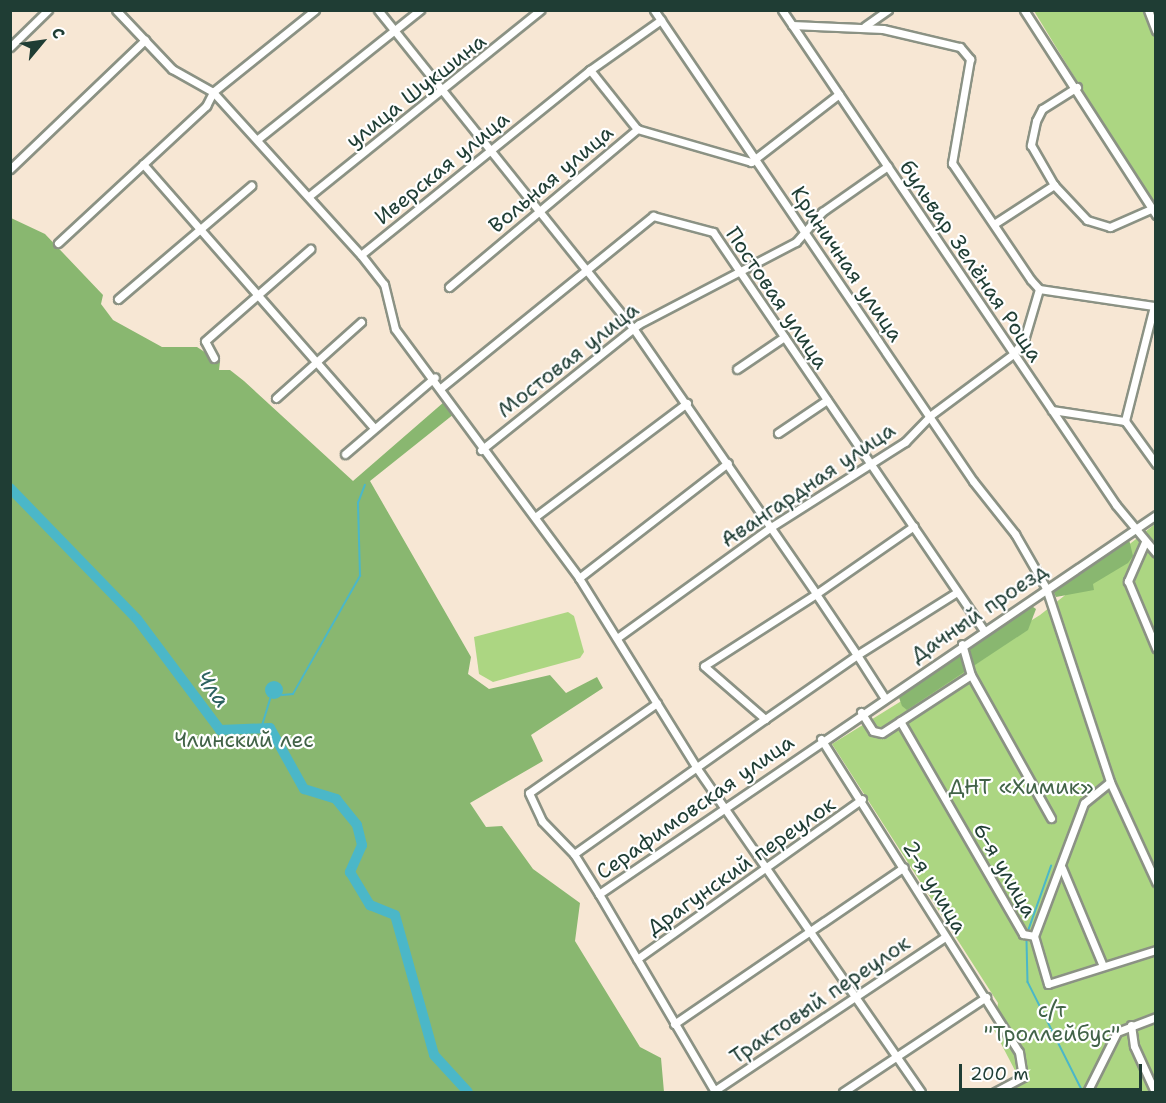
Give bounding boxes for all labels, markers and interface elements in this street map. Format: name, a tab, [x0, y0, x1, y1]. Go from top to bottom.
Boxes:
north arrow	[12, 12, 72, 72]
text: С	[47, 24, 70, 42]
street label: улица Шукшина	[341, 28, 491, 154]
street label: Иверская улица	[370, 106, 514, 230]
street label: Вольная улица	[484, 120, 618, 238]
street label: бульвар Зелёная Роща	[894, 155, 1048, 367]
street label: Криничная улица	[786, 181, 908, 347]
street label: Постовая улица	[720, 222, 834, 374]
street label: Мостовая улица	[492, 297, 644, 423]
street label: Авангардная улица	[716, 417, 900, 553]
street label: Дачный проезд	[906, 558, 1052, 668]
water label: Чла	[191, 665, 235, 713]
park label: Члинский лес	[174, 727, 314, 753]
street label: Серафимовская улица	[591, 729, 799, 885]
park label: ДНТ «Химик»	[949, 774, 1093, 800]
street label: Драгунский переулок	[642, 791, 840, 941]
street label: 6-я улица	[968, 818, 1042, 922]
street label: 2-я улица	[897, 836, 973, 938]
street label: Трактовый переулок	[725, 930, 915, 1070]
park label: с/т "Троллейбус"	[984, 997, 1120, 1047]
scale bar	[962, 1052, 1145, 1090]
text: 200 m	[970, 1062, 1029, 1086]

